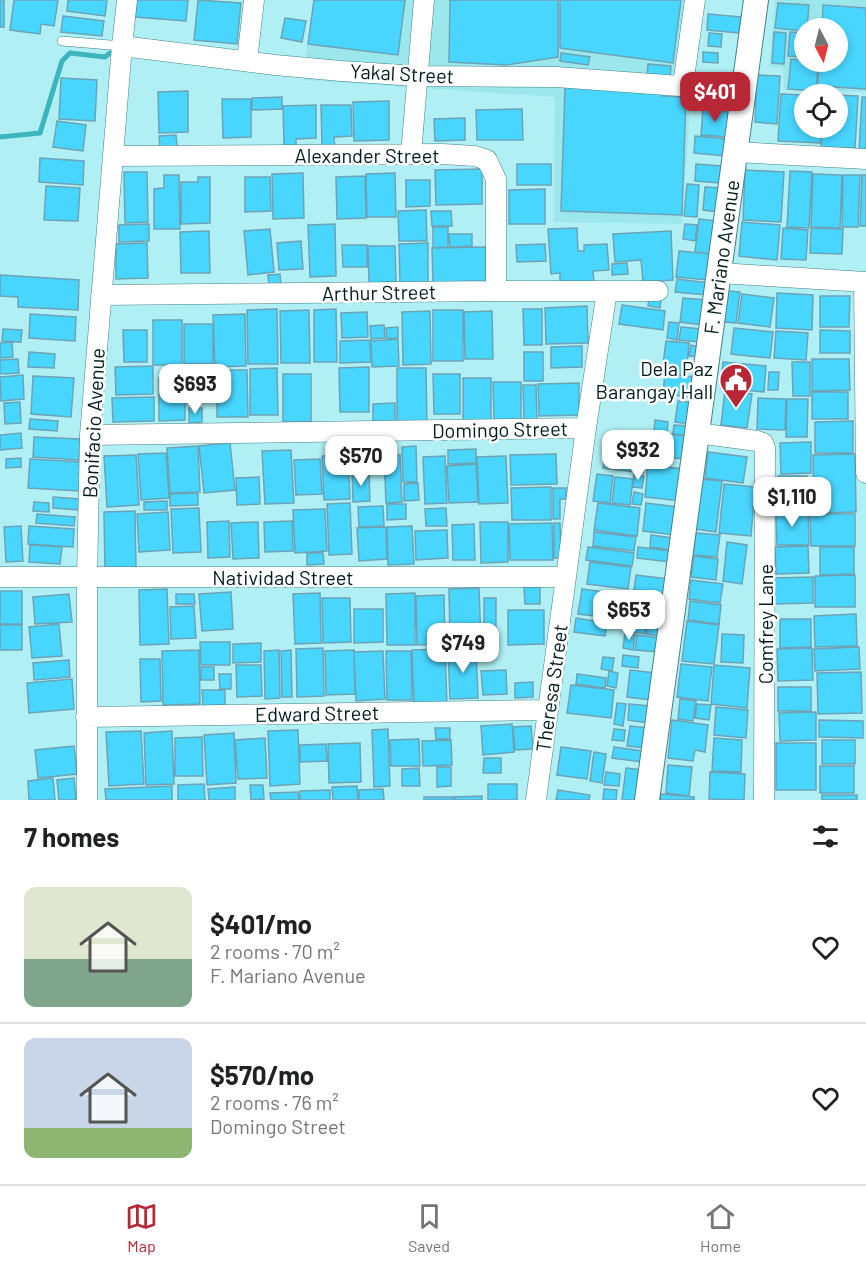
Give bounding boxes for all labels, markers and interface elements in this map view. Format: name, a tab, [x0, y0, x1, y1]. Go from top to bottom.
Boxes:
north arrow	[794, 18, 848, 72]
map controls	[794, 18, 848, 138]
street label: Yakal Street	[349, 58, 455, 88]
pin: $401	[679, 72, 751, 123]
text: $401	[694, 79, 736, 103]
button: locate	[794, 84, 848, 138]
street label: Alexander Street	[295, 143, 439, 167]
street label: F. Mariano Avenue	[698, 178, 744, 336]
street label: Arthur Street	[322, 279, 436, 305]
street label: Bonifacio Avenue	[77, 347, 109, 499]
place label: Dela Paz Barangay Hall	[596, 356, 713, 403]
public building icon: Dela Paz Barangay Hall	[718, 362, 754, 409]
pin: $693	[159, 364, 231, 415]
text: $693	[173, 371, 217, 395]
street label: Domingo Street	[432, 416, 568, 442]
pin: $932	[602, 430, 674, 481]
pin: $570	[325, 436, 397, 487]
text: $932	[616, 437, 660, 461]
text: $570	[339, 443, 383, 467]
pin: $1,110	[743, 477, 841, 528]
text: $1,110	[767, 484, 817, 508]
street label: Comfrey Lane	[753, 564, 777, 684]
street label: Natividad Street	[212, 565, 354, 589]
pin: $653	[593, 590, 665, 641]
text: $653	[607, 597, 651, 621]
pin: $749	[427, 623, 499, 674]
street label: Theresa Street	[530, 623, 572, 753]
text: $749	[441, 630, 485, 654]
street label: Edward Street	[255, 700, 379, 726]
icon: filters	[809, 820, 842, 853]
text: 7 homes	[24, 821, 119, 852]
text: $401/mo	[210, 908, 312, 939]
icon: home	[72, 911, 144, 983]
icon: heart	[809, 931, 842, 964]
text: 2 rooms · 70 m²	[210, 939, 340, 963]
text: F. Mariano Avenue	[210, 963, 366, 987]
text: $570/mo	[210, 1059, 314, 1090]
icon: home	[72, 1062, 144, 1134]
icon: heart	[809, 1082, 842, 1115]
text: 2 rooms · 76 m²	[210, 1090, 339, 1114]
text: Domingo Street	[210, 1114, 346, 1138]
tab: Map	[125, 1200, 158, 1255]
tab: Saved	[408, 1200, 450, 1255]
tab: Home	[700, 1200, 741, 1255]

